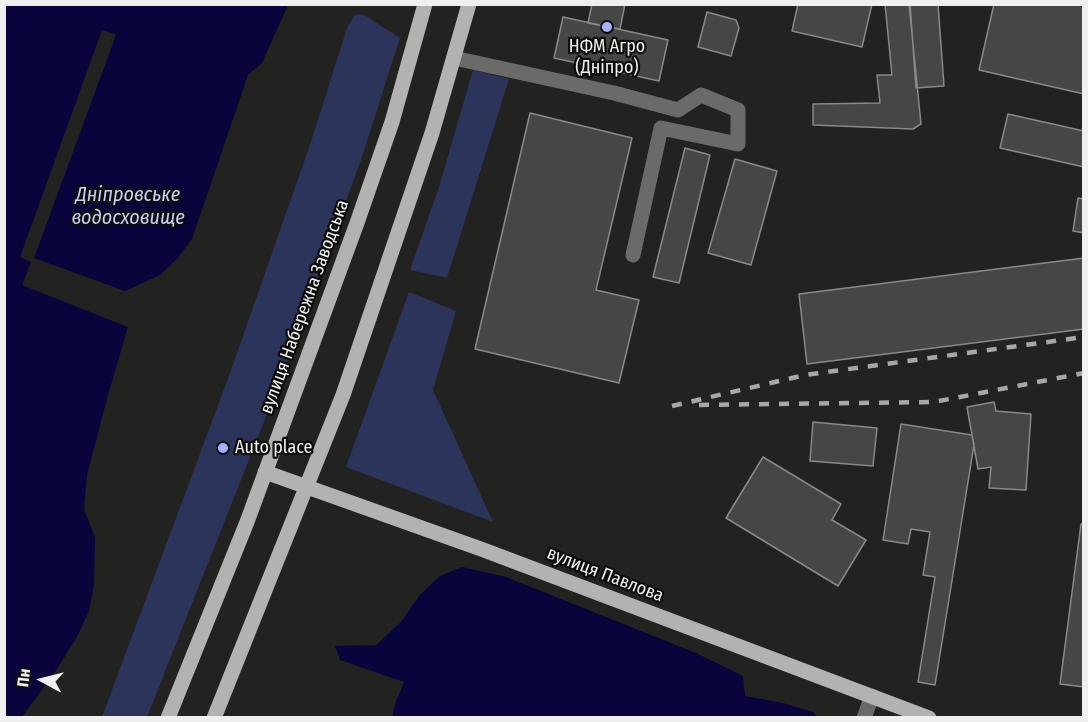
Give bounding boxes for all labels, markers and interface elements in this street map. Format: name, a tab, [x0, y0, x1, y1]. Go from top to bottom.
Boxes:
marker: НФМ Агро (Дніпро)	[600, 20, 614, 34]
place label: НФМ Агро (Дніпро)	[569, 36, 645, 78]
water label: Дніпровське водосховище	[71, 183, 185, 230]
street label: вулиця Набережна Заводська	[256, 197, 354, 417]
place label: Auto place	[235, 437, 313, 459]
marker: Auto place	[216, 441, 230, 455]
street label: вулиця Павлова	[544, 543, 666, 607]
north arrow	[12, 650, 72, 710]
text: Пн	[13, 668, 34, 688]

